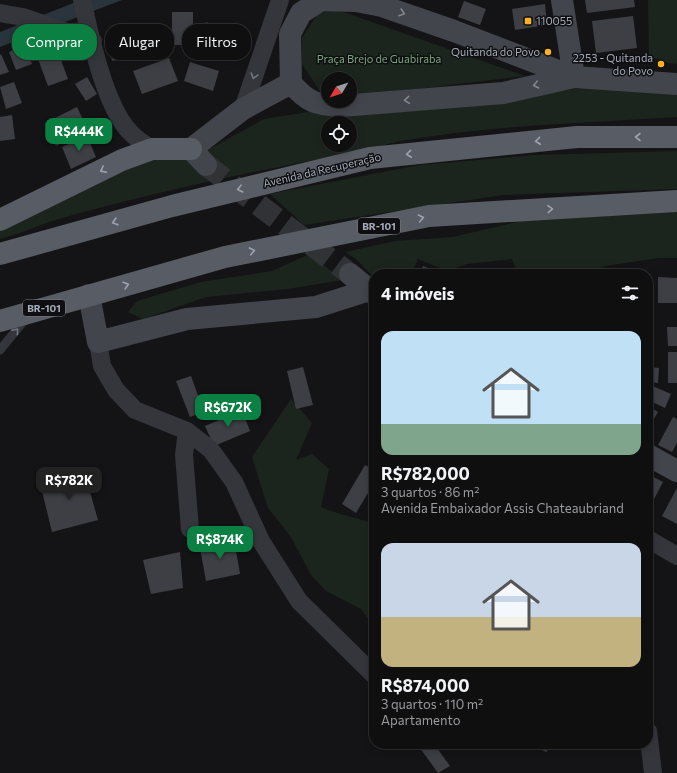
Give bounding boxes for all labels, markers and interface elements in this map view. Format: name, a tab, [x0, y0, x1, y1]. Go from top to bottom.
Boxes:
one-way arrow	[399, 8, 406, 17]
place label: 110055	[536, 14, 572, 27]
marker: 110055	[523, 16, 533, 26]
chip: Comprar	[12, 24, 97, 60]
chip: Alugar	[105, 24, 174, 60]
chip: Filtros	[182, 24, 251, 60]
place label: Quitanda do Povo	[451, 45, 540, 58]
marker: Quitanda do Povo	[543, 47, 553, 57]
place label: 2253 - Quitanda do Povo	[573, 51, 653, 77]
park label: Praça Brejo de Guabiraba	[317, 52, 441, 65]
marker: 2253 - Quitanda do Povo	[656, 59, 666, 69]
north arrow	[321, 72, 357, 108]
map controls	[321, 72, 357, 152]
one-way arrow	[250, 73, 259, 80]
one-way arrow	[533, 81, 539, 89]
one-way arrow	[404, 95, 410, 104]
button: locate	[321, 116, 357, 152]
pin: R$444K	[46, 118, 112, 152]
text: R$444K	[54, 123, 104, 139]
one-way arrow	[635, 133, 641, 141]
one-way arrow	[535, 136, 541, 145]
one-way arrow	[406, 149, 412, 158]
street label: Avenida da Recuperação	[262, 150, 382, 189]
one-way arrow	[99, 165, 107, 172]
one-way arrow	[237, 184, 244, 192]
one-way arrow	[547, 204, 553, 213]
one-way arrow	[418, 214, 424, 222]
one-way arrow	[111, 217, 118, 226]
road number: BR-101	[358, 218, 400, 234]
one-way arrow	[249, 248, 255, 256]
one-way arrow	[123, 281, 130, 290]
icon: filters	[619, 282, 641, 304]
text: 4 imóveis	[381, 283, 455, 304]
road number: BR-101	[23, 300, 65, 316]
one-way arrow	[12, 328, 19, 335]
icon: home	[475, 357, 547, 429]
pin: R$672K	[195, 394, 261, 428]
text: R$672K	[204, 399, 252, 415]
text: R$782,000	[381, 463, 470, 484]
pin: R$782K	[36, 467, 102, 501]
text: R$782K	[45, 472, 93, 488]
text: 3 quartos · 86 m²	[381, 484, 479, 500]
text: Avenida Embaixador Assis Chateaubriand	[381, 500, 624, 516]
pin: R$874K	[187, 526, 253, 560]
text: R$874K	[196, 531, 244, 547]
icon: home	[475, 569, 547, 641]
text: R$874,000	[381, 675, 469, 696]
text: 3 quartos · 110 m²	[381, 696, 483, 712]
text: Apartamento	[381, 712, 460, 728]

